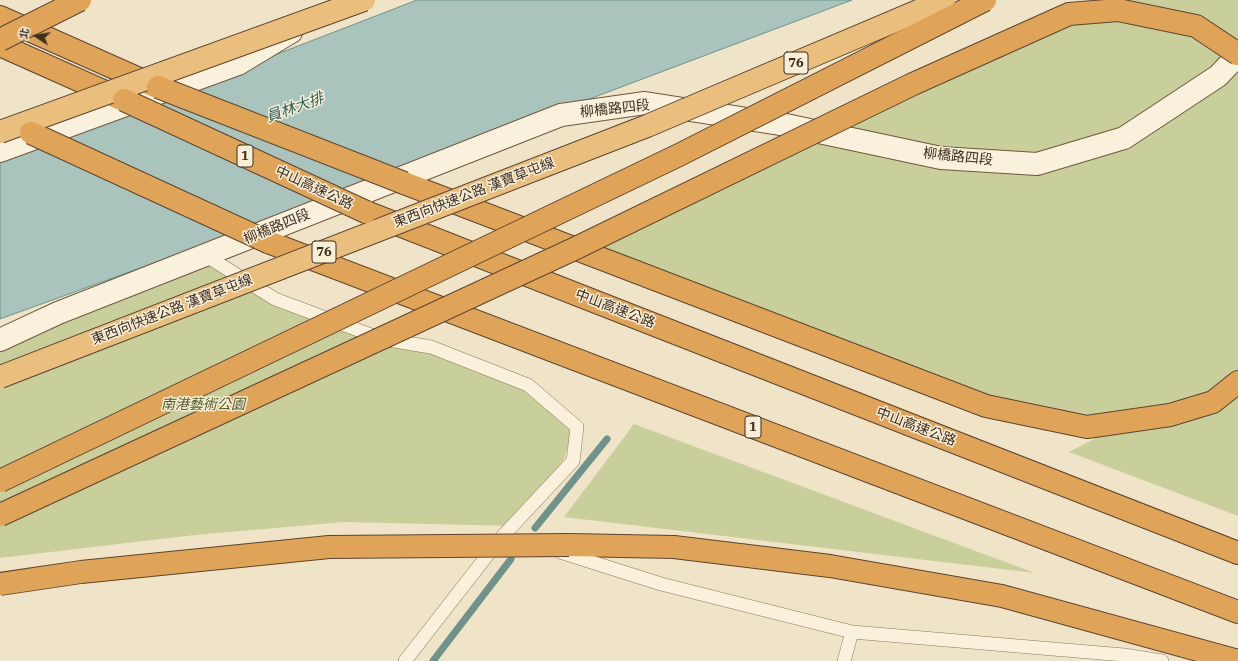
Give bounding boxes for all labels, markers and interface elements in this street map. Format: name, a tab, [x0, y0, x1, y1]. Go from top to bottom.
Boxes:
north arrow	[16, 16, 56, 56]
text: 北	[16, 27, 32, 40]
road number: 76	[784, 52, 808, 74]
water label: 員林大排	[264, 89, 326, 127]
street label: 柳橋路四段	[579, 97, 651, 121]
road number: 1	[237, 145, 253, 167]
street label: 柳橋路四段	[922, 145, 994, 169]
street label: 東西向快速公路 漢寶草屯線	[391, 154, 557, 232]
street label: 中山高速公路	[272, 163, 356, 213]
street label: 柳橋路四段	[241, 206, 313, 248]
road number: 76	[312, 241, 336, 263]
street label: 東西向快速公路 漢寶草屯線	[89, 271, 255, 349]
street label: 中山高速公路	[573, 286, 657, 332]
park label: 南港藝術公園	[161, 397, 245, 413]
street label: 中山高速公路	[874, 404, 958, 450]
road number: 1	[745, 416, 761, 438]

